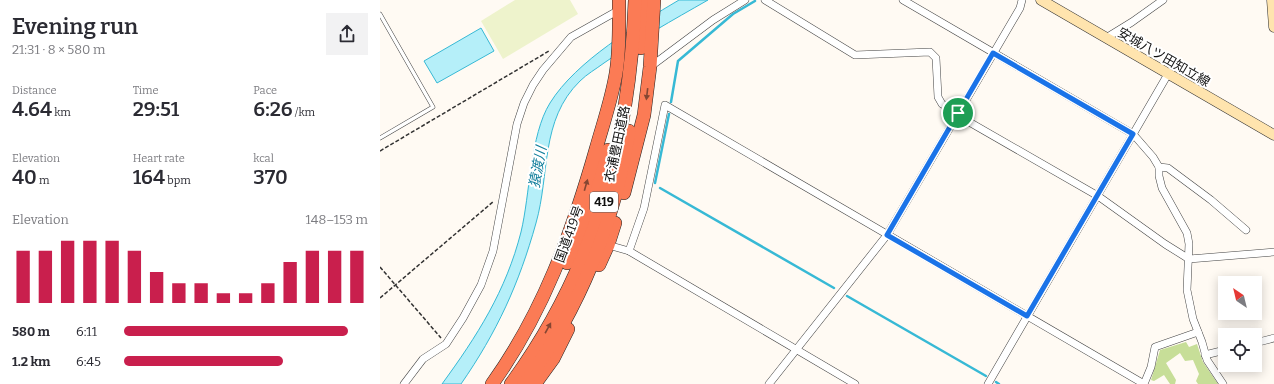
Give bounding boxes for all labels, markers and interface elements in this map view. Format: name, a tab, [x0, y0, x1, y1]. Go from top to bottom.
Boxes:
text: Evening run	[12, 13, 138, 40]
button: share	[326, 13, 368, 55]
street label: 安城八ツ田知立線	[1115, 25, 1213, 89]
text: 21:31 · 8 × 580 m	[12, 42, 105, 57]
text: Distance	[12, 84, 57, 97]
text: Time	[133, 84, 159, 97]
text: Pace	[253, 84, 277, 97]
one-way arrow	[643, 88, 650, 100]
pin	[941, 96, 975, 130]
text: 4.64	[12, 97, 52, 121]
text: 29:51	[133, 97, 179, 121]
text: 6:26	[253, 97, 293, 121]
icon: arrive	[947, 102, 969, 124]
street label: 衣浦豊田道路	[602, 104, 632, 184]
text: km	[52, 106, 71, 119]
text: /km	[293, 106, 315, 119]
water label: 猿渡川	[526, 143, 550, 189]
text: Elevation	[12, 152, 60, 165]
text: Heart rate	[133, 152, 185, 165]
text: kcal	[253, 152, 274, 165]
text: 40	[12, 165, 37, 189]
text: 164	[133, 165, 165, 189]
text: 370	[253, 165, 288, 189]
text: m	[37, 174, 49, 187]
text: bpm	[165, 174, 191, 187]
one-way arrow	[583, 179, 589, 191]
road number: 419	[590, 192, 618, 212]
street label: 国道419号	[552, 203, 586, 265]
text: Elevation	[12, 212, 69, 227]
text: 148–153 m	[306, 212, 368, 227]
north arrow	[1218, 276, 1262, 320]
map controls	[1218, 276, 1262, 372]
one-way arrow	[544, 322, 551, 334]
text: 580 m	[12, 324, 50, 339]
text: 6:11	[76, 324, 97, 339]
button: locate	[1218, 328, 1262, 372]
text: 1.2 km	[12, 354, 50, 369]
text: 6:45	[76, 354, 101, 369]

